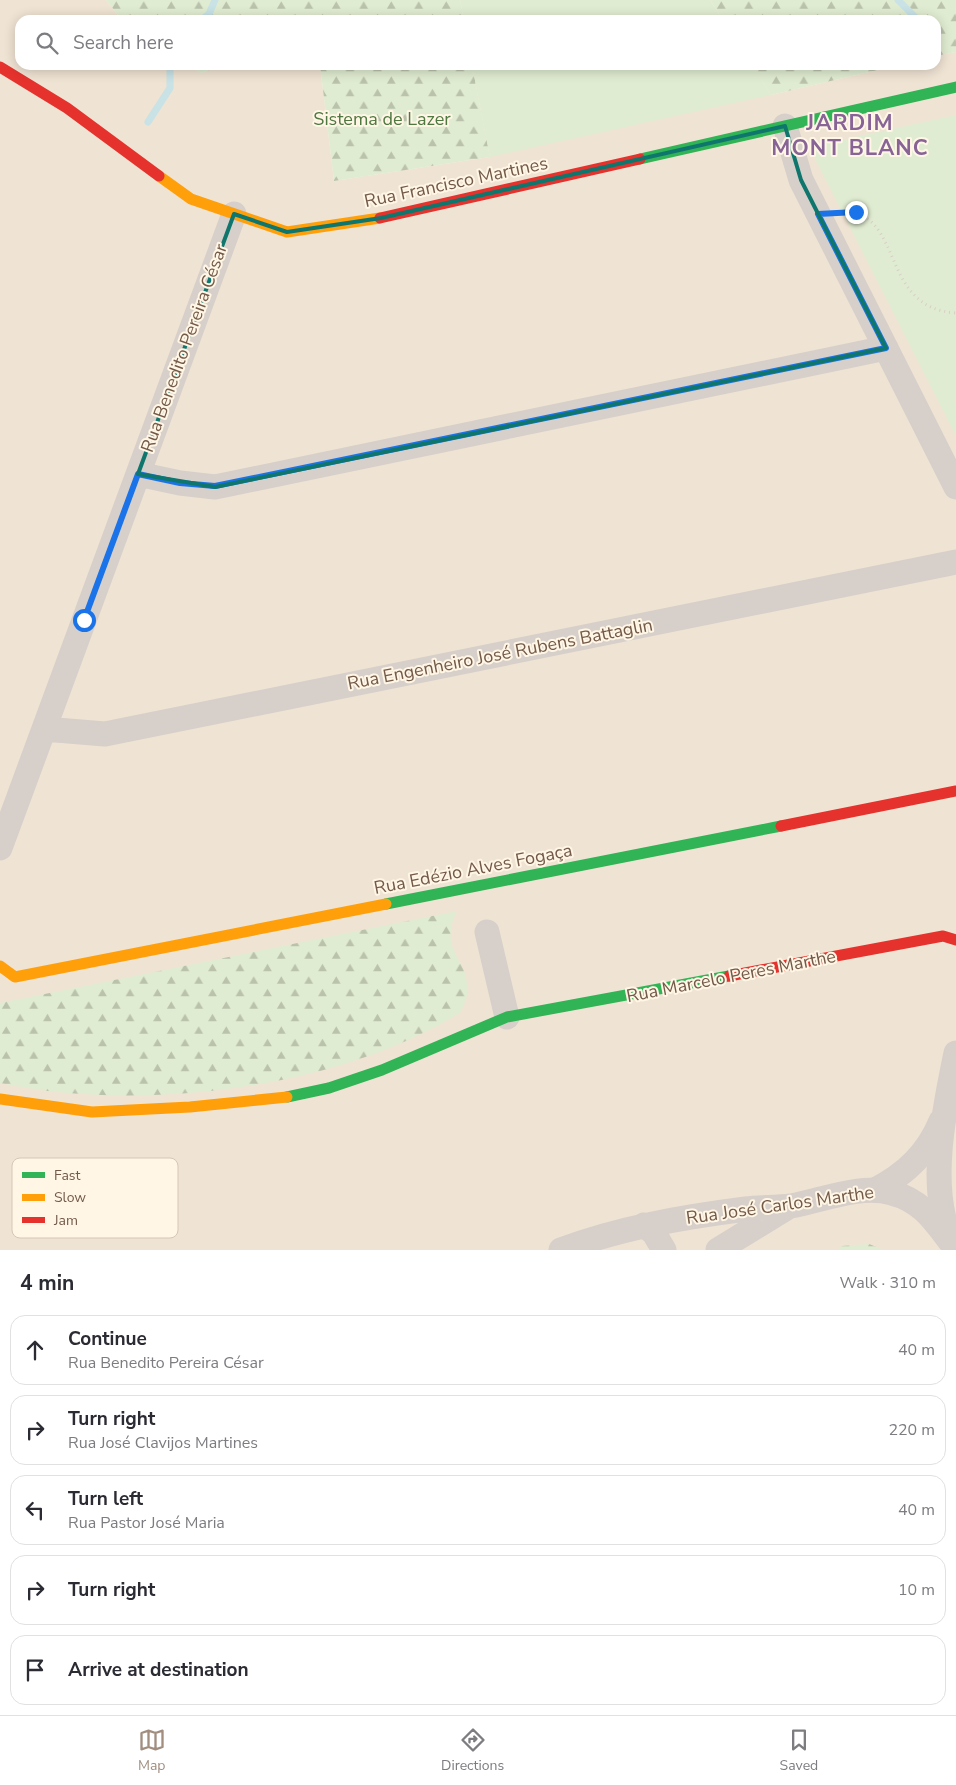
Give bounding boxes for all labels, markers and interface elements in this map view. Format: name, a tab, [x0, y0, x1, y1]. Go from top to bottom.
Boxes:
search box	[15, 15, 941, 70]
icon: search	[33, 29, 61, 57]
text: Search here	[73, 30, 174, 56]
park label: Sistema de Lazer	[313, 107, 451, 131]
district label: JARDIM MONT BLANC	[771, 108, 929, 163]
street label: Rua Francisco Martines	[362, 151, 550, 213]
route end	[845, 201, 868, 224]
street label: Rua Benedito Pereira César	[135, 240, 233, 456]
route start	[73, 609, 96, 632]
street label: Rua Engenheiro José Rubens Battaglin	[345, 613, 655, 695]
street label: Rua Edézio Alves Fogaça	[372, 838, 574, 900]
street label: Rua Marcelo Peres Marthe	[624, 944, 838, 1008]
legend	[12, 1158, 178, 1238]
text: Fast	[54, 1166, 80, 1185]
street label: Rua José Carlos Marthe	[685, 1180, 875, 1230]
text: Slow	[54, 1188, 86, 1207]
text: Jam	[53, 1211, 78, 1230]
text: 4 min	[20, 1269, 74, 1297]
text: Walk · 310 m	[840, 1272, 936, 1294]
text: Continue	[68, 1326, 147, 1352]
icon: ahead	[21, 1336, 49, 1364]
text: 40 m	[898, 1339, 935, 1361]
text: Rua Benedito Pereira César	[68, 1352, 264, 1374]
text: Turn right	[68, 1406, 155, 1432]
icon: right	[21, 1416, 49, 1444]
text: 220 m	[888, 1419, 935, 1441]
text: Rua José Clavijos Martines	[68, 1432, 258, 1454]
text: Turn left	[68, 1486, 143, 1512]
icon: left	[21, 1496, 49, 1524]
text: 40 m	[898, 1499, 935, 1521]
text: Rua Pastor José Maria	[68, 1512, 225, 1534]
icon: right	[21, 1576, 49, 1604]
text: Turn right	[68, 1577, 155, 1603]
text: 10 m	[898, 1579, 935, 1601]
icon: arrive	[21, 1656, 49, 1684]
text: Arrive at destination	[68, 1657, 249, 1683]
tab: Map	[138, 1726, 166, 1775]
tab: Directions	[441, 1726, 504, 1775]
tab: Saved	[780, 1726, 818, 1775]

